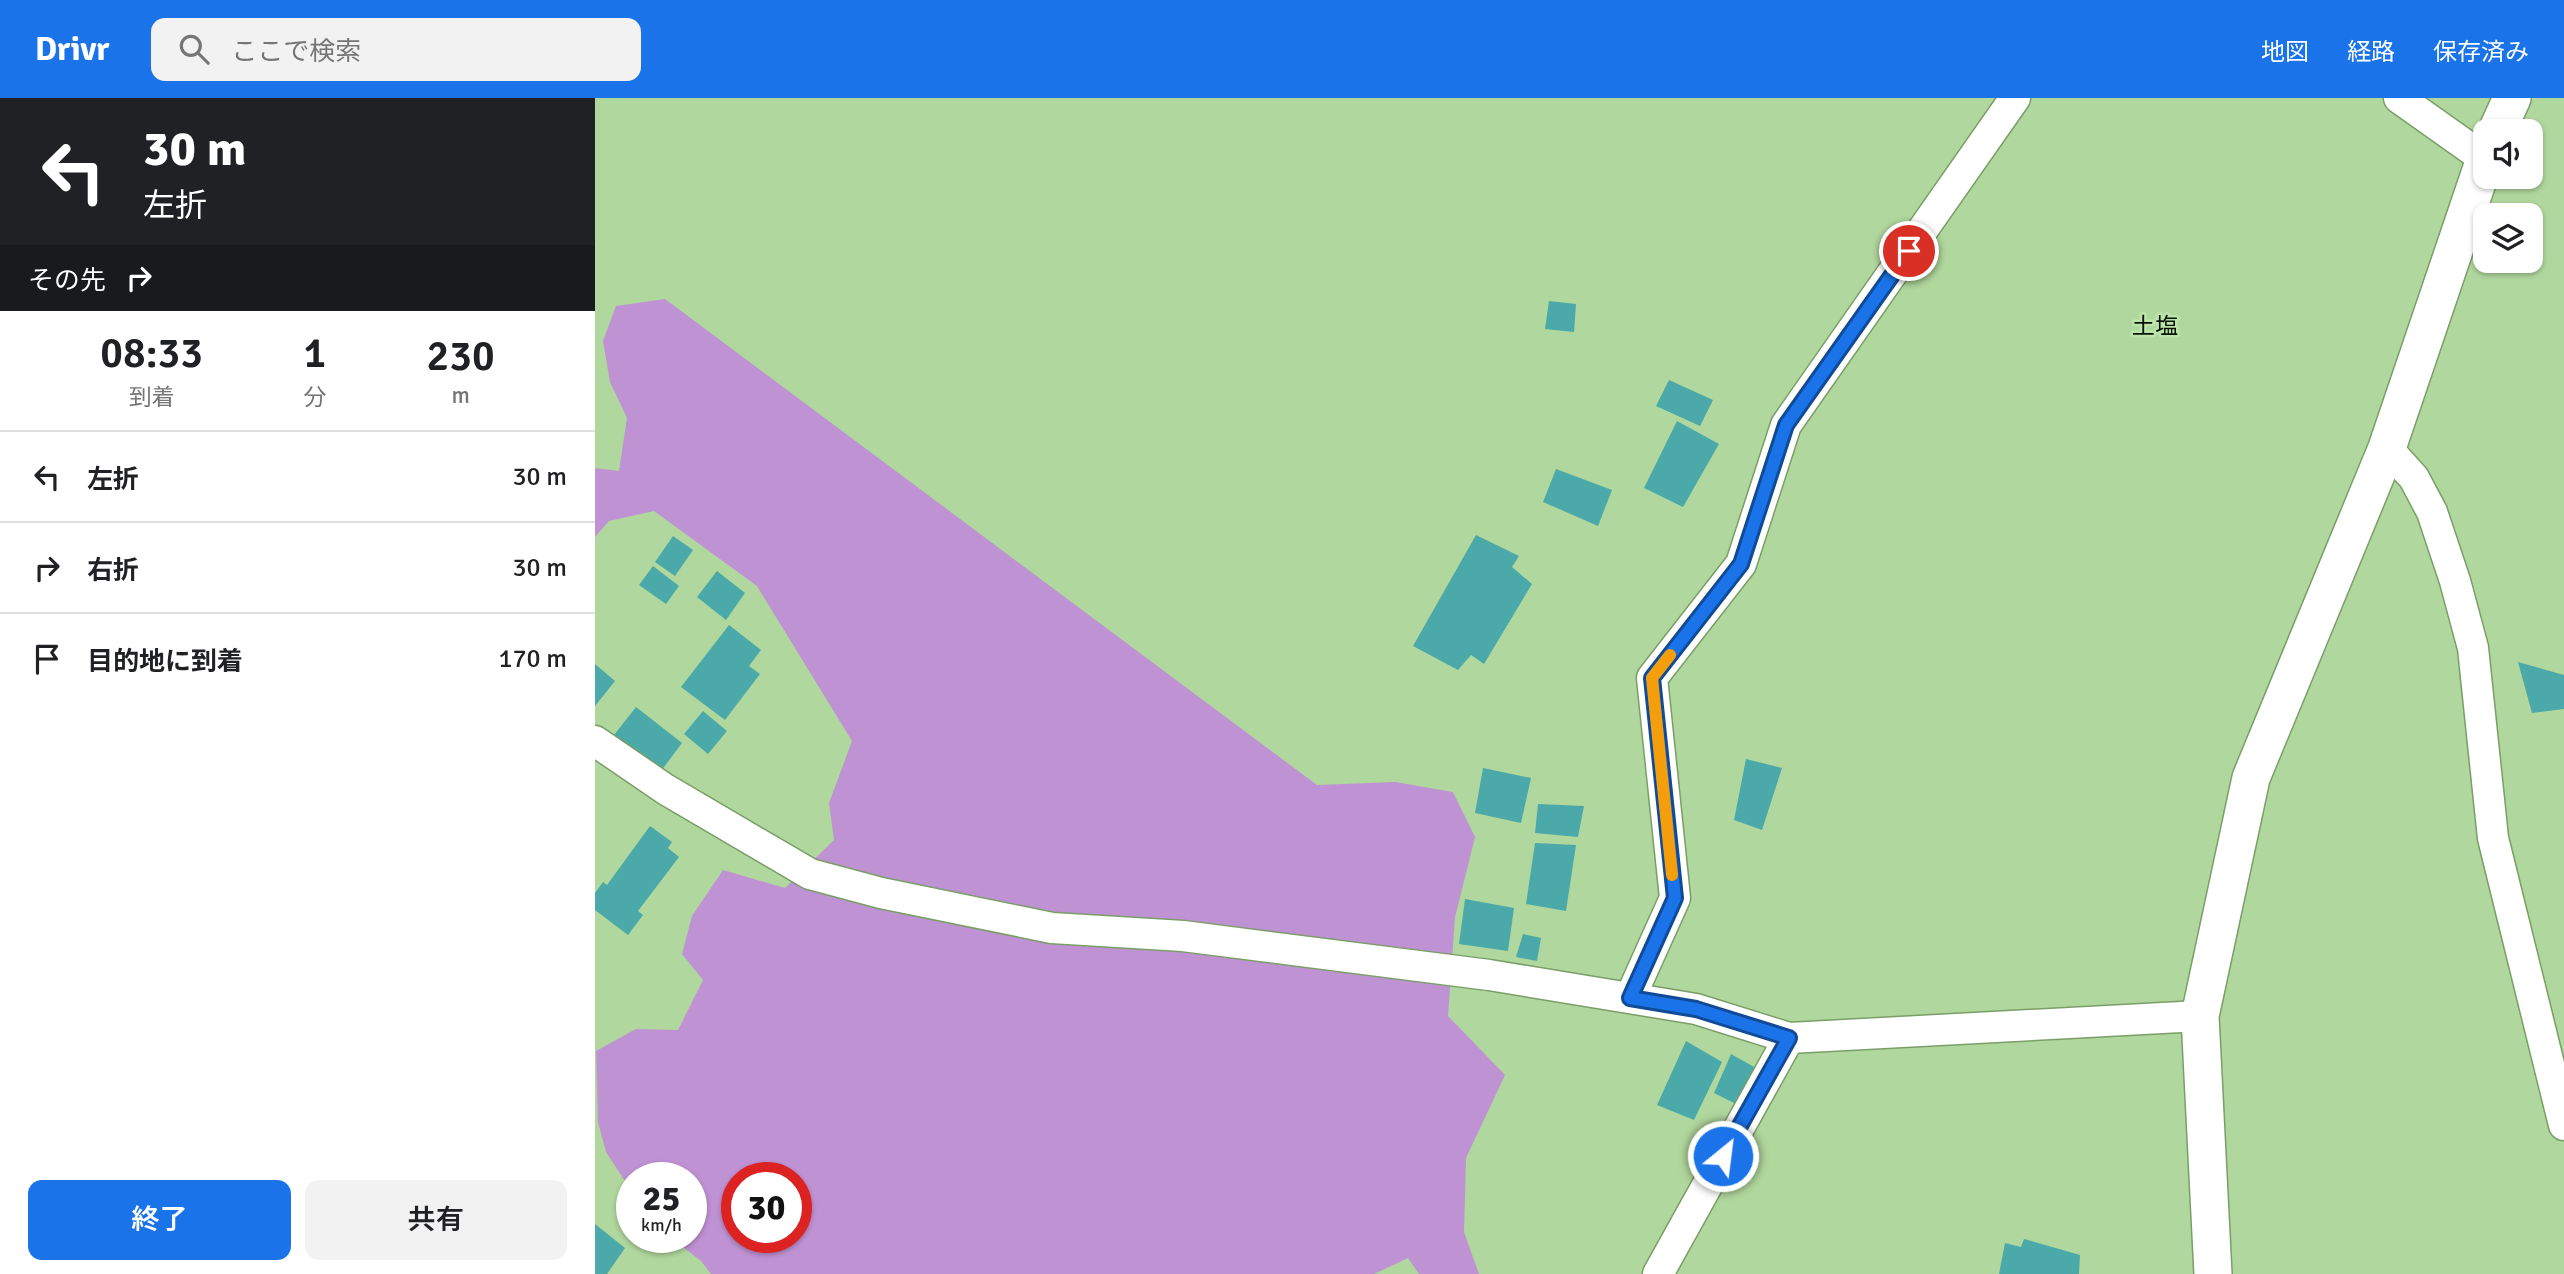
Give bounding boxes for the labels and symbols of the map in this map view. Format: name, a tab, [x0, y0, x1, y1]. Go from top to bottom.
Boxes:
pin	[1879, 221, 1939, 281]
district label: 土塩	[2132, 312, 2178, 341]
position arrow	[1686, 1119, 1760, 1193]
speed limit sign: 30	[721, 1162, 812, 1253]

